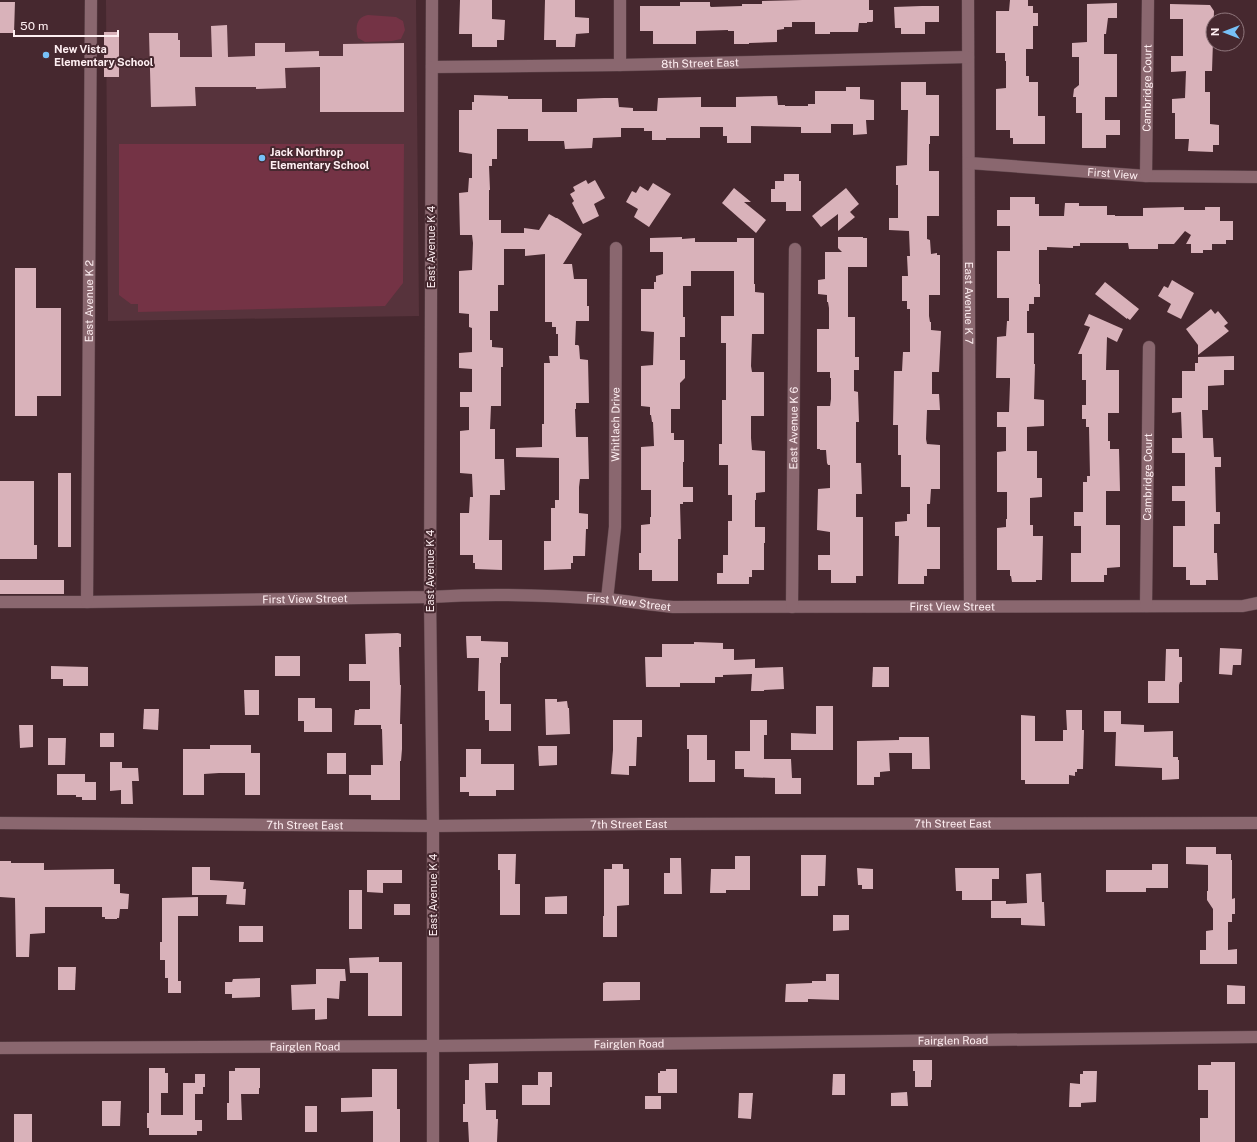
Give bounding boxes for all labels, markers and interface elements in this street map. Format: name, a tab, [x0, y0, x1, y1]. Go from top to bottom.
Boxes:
scale bar	[14, 12, 118, 38]
north arrow	[1205, 12, 1245, 52]
text: 50 m	[20, 19, 48, 33]
text: N	[1209, 28, 1221, 36]
place label: New Vista Elementary School	[54, 43, 154, 68]
street label: Cambridge Court	[1141, 44, 1153, 132]
marker: New Vista Elementary School	[41, 50, 51, 60]
street label: 8th Street East	[661, 56, 739, 70]
place label: Jack Northrop Elementary School	[270, 146, 370, 171]
marker: Jack Northrop Elementary School	[257, 153, 267, 163]
street label: First View	[1087, 166, 1139, 181]
street label: East Avenue K 4	[425, 206, 437, 288]
street label: East Avenue K 2	[83, 259, 95, 342]
street label: East Avenue K 7	[963, 262, 975, 345]
street label: East Avenue K 6	[787, 386, 800, 469]
street label: Whitlach Drive	[609, 387, 622, 462]
street label: Cambridge Court	[1141, 433, 1154, 521]
street label: East Avenue K 4	[424, 530, 436, 612]
street label: First View Street	[262, 592, 348, 605]
street label: First View Street	[586, 592, 672, 613]
street label: First View Street	[910, 600, 995, 613]
street label: 7th Street East	[914, 817, 992, 830]
street label: 7th Street East	[590, 818, 668, 830]
street label: 7th Street East	[266, 819, 344, 831]
street label: East Avenue K 4	[427, 854, 439, 936]
street label: Fairglen Road	[918, 1034, 988, 1047]
street label: Fairglen Road	[594, 1037, 664, 1050]
street label: Fairglen Road	[270, 1040, 340, 1053]

